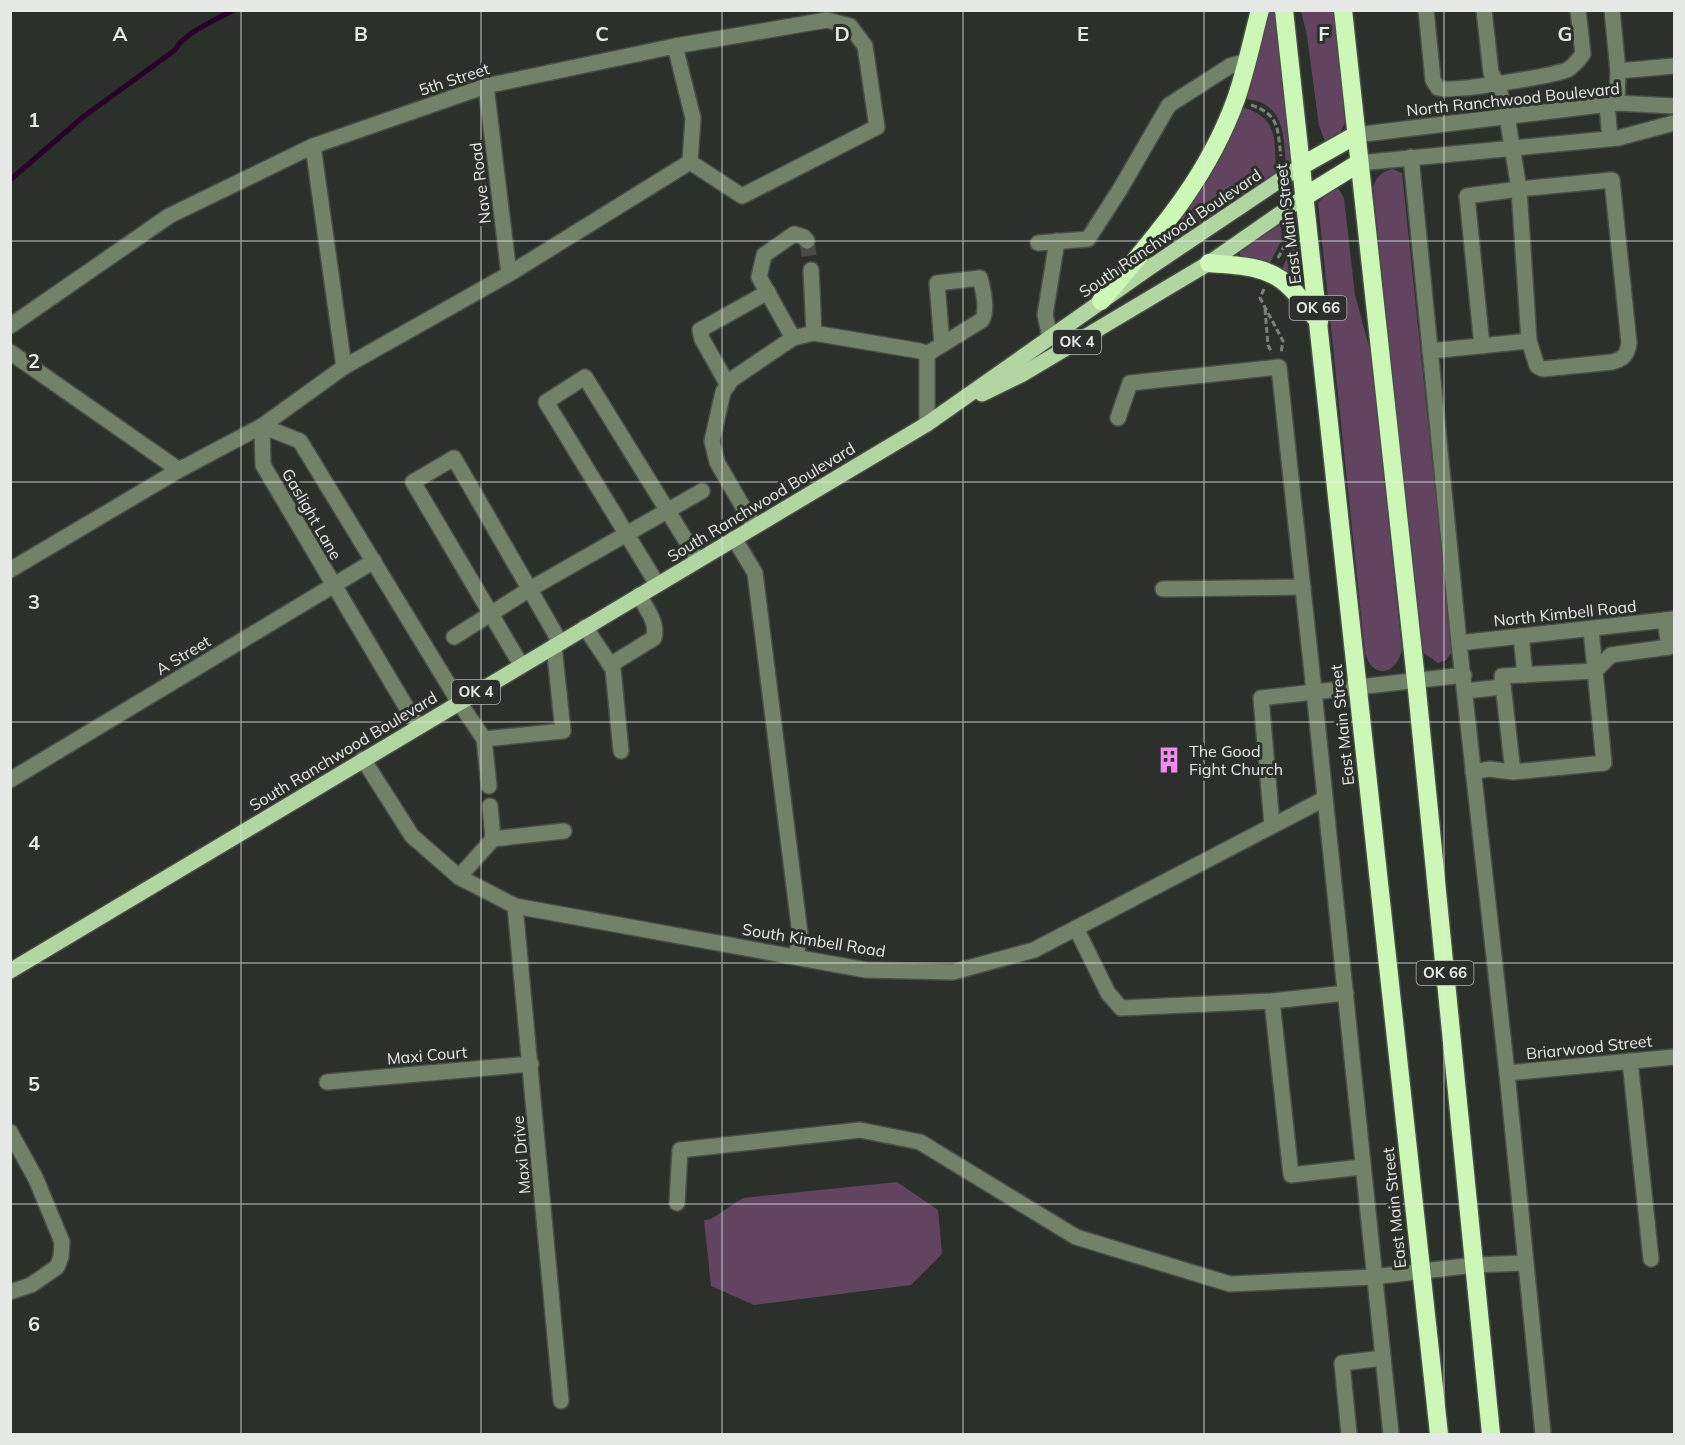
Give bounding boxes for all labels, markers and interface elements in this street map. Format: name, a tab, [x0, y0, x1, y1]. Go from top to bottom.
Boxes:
text: A	[113, 21, 128, 46]
text: B	[354, 21, 368, 46]
text: C	[595, 21, 609, 46]
text: D	[834, 21, 850, 46]
text: E	[1077, 21, 1089, 46]
text: F	[1318, 21, 1330, 46]
text: G	[1558, 21, 1572, 46]
street label: 5th Street	[416, 58, 492, 100]
street label: North Ranchwood Boulevard	[1405, 78, 1621, 120]
text: 1	[28, 107, 40, 132]
street label: Nave Road	[465, 141, 495, 225]
street label: East Main Street	[1271, 162, 1305, 285]
street label: South Ranchwood Boulevard	[1075, 164, 1265, 302]
road number: OK 66	[1290, 296, 1346, 320]
road number: OK 4	[1053, 330, 1101, 354]
text: 2	[28, 348, 40, 373]
street label: South Ranchwood Boulevard	[664, 438, 858, 566]
street label: Gaslight Lane	[278, 465, 346, 563]
text: 3	[28, 589, 40, 614]
street label: North Kimbell Road	[1492, 596, 1638, 630]
street label: A Street	[152, 631, 214, 679]
street label: East Main Street	[1326, 663, 1358, 786]
road number: OK 4	[452, 680, 500, 704]
street label: South Ranchwood Boulevard	[246, 687, 440, 815]
place label: The Good Fight Church	[1189, 741, 1283, 779]
building icon: The Good Fight Church	[1154, 745, 1184, 775]
text: 4	[28, 830, 40, 855]
street label: South Kimbell Road	[741, 919, 887, 961]
road number: OK 66	[1416, 961, 1474, 985]
street label: Briarwood Street	[1525, 1030, 1653, 1064]
street label: Maxi Court	[386, 1041, 468, 1068]
text: 5	[28, 1071, 40, 1096]
street label: Maxi Drive	[508, 1115, 534, 1195]
street label: East Main Street	[1378, 1146, 1410, 1269]
text: 6	[28, 1311, 40, 1336]

